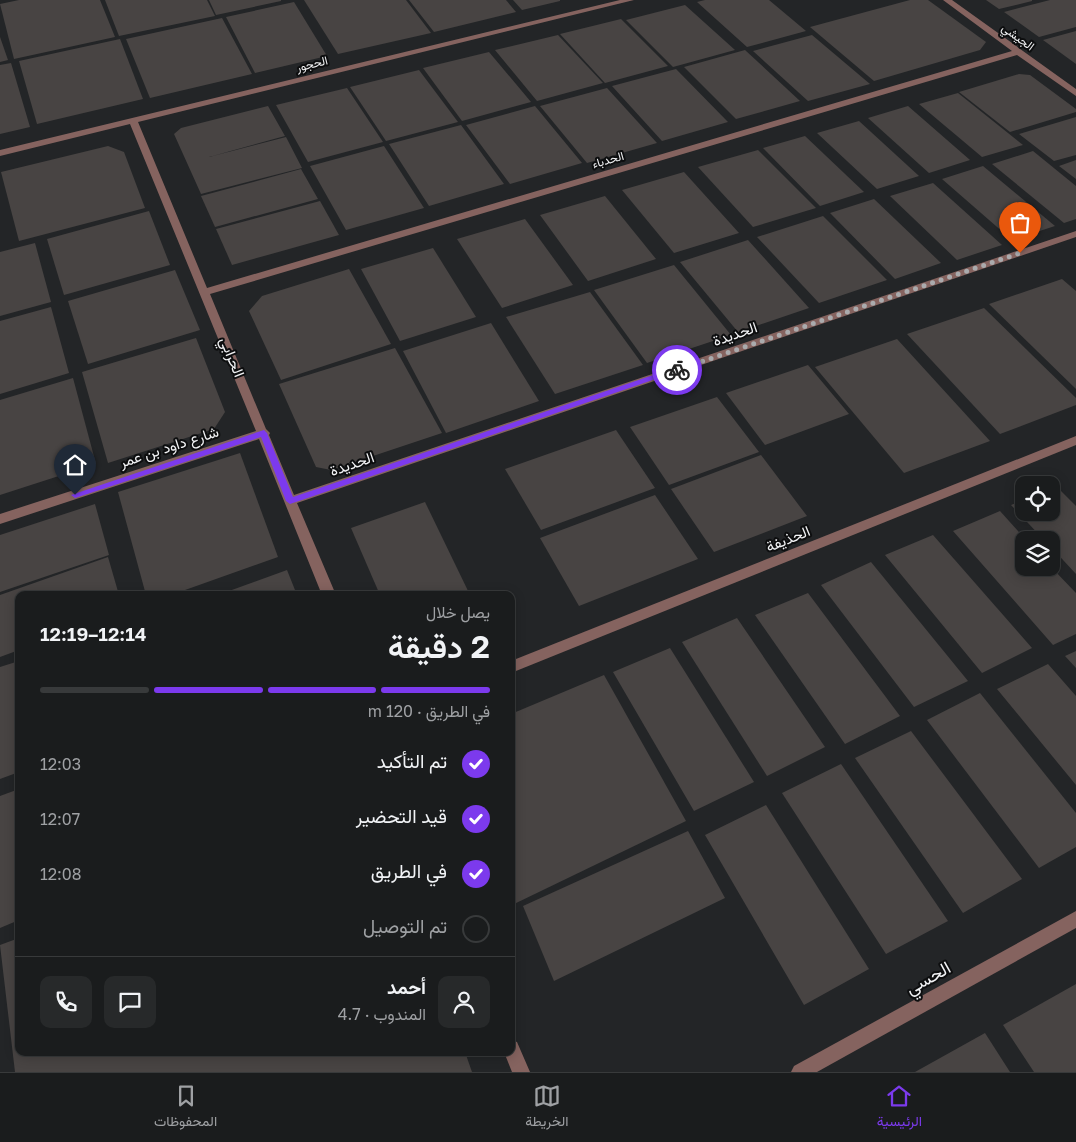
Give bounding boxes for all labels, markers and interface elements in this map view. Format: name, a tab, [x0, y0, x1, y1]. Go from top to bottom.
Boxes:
street label: الجيشي	[997, 20, 1038, 56]
street label: الحجور	[294, 52, 329, 76]
street label: الحدباء	[590, 148, 625, 171]
pin	[999, 202, 1041, 253]
icon: bag	[1006, 209, 1034, 237]
street label: الحديدة	[710, 317, 760, 350]
street label: الحرابي	[212, 334, 249, 381]
courier	[652, 345, 702, 395]
icon: bike	[663, 356, 691, 384]
street label: شارع داود بن عمر	[116, 421, 222, 474]
pin	[54, 444, 96, 495]
street label: الحديدة	[327, 447, 377, 480]
icon: home	[61, 451, 89, 479]
map controls	[1015, 476, 1060, 576]
button: locate	[1015, 476, 1060, 521]
street label: الحذيفة	[763, 521, 813, 556]
button: layers	[1015, 531, 1060, 576]
text: يصل خلال	[426, 602, 490, 622]
text: 12:14–12:19	[40, 622, 147, 645]
text: 2 دقيقة	[388, 627, 490, 665]
text: في الطريق · 120 m	[368, 701, 490, 721]
text: تم التأكيد	[377, 749, 447, 772]
icon: check	[462, 750, 490, 778]
text: 12:03	[40, 754, 81, 774]
text: قيد التحضير	[356, 804, 447, 827]
icon: check	[462, 805, 490, 833]
text: 12:07	[40, 809, 80, 829]
text: في الطريق	[371, 859, 447, 882]
icon: check	[462, 860, 490, 888]
text: 12:08	[40, 864, 82, 884]
text: تم التوصيل	[363, 914, 447, 937]
street label: الحسي	[901, 956, 956, 1003]
text: أحمد	[387, 975, 426, 998]
button: phone	[40, 976, 92, 1028]
button: chat	[104, 976, 156, 1028]
button: person	[438, 976, 490, 1028]
text: المندوب · 4.7	[338, 1004, 426, 1024]
tab: المحفوظات	[154, 1082, 217, 1134]
tab: الخريطة	[525, 1082, 569, 1134]
tab: الرئيسية	[877, 1082, 922, 1134]

